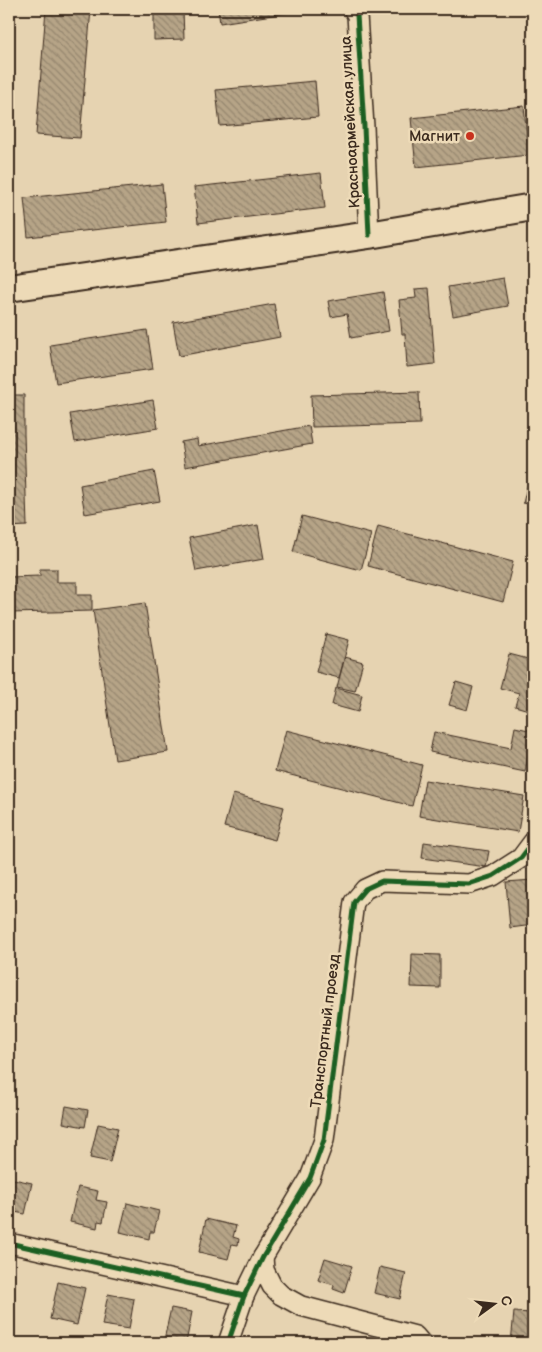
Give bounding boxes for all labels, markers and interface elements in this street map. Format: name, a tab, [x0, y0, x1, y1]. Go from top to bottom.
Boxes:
street label: Красноармейская улица	[336, 35, 365, 209]
place label: Магнит	[409, 127, 460, 146]
marker: Магнит	[464, 130, 476, 142]
street label: Транспортный проезд	[307, 953, 344, 1109]
north arrow	[470, 1280, 520, 1330]
text: С	[497, 1294, 516, 1308]

